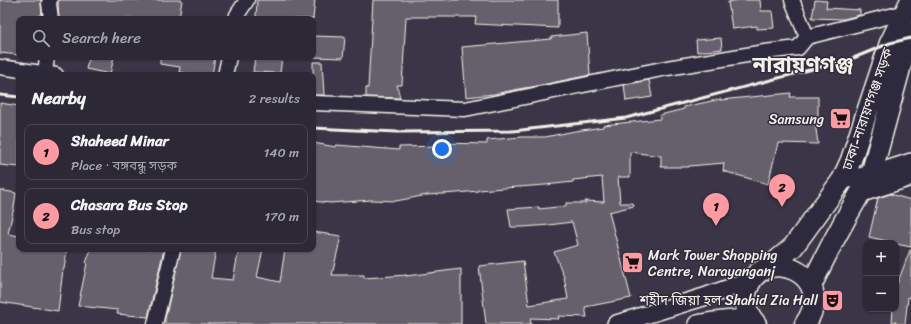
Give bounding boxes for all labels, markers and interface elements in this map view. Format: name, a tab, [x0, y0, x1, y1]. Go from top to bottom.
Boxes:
search box	[16, 16, 316, 60]
text: Search here	[62, 25, 141, 51]
icon: search	[30, 27, 52, 49]
street label: ঢাকা-নারায়ণগঞ্জ সড়ক	[835, 44, 900, 175]
district label: নারায়ণগঞ্জ	[751, 45, 854, 84]
text: Nearby	[32, 83, 86, 113]
text: 2 results	[249, 87, 300, 110]
supermarket icon: Samsung	[827, 106, 853, 132]
place label: Samsung	[769, 107, 824, 132]
text: Shaheed Minar	[71, 128, 169, 154]
your location	[432, 139, 452, 159]
text: 1	[43, 141, 49, 164]
text: 140 m	[264, 141, 299, 164]
text: Place · বঙ্গবন্ধু সড়ক	[71, 154, 177, 177]
pin: 2	[769, 174, 795, 207]
text: Chasara Bus Stop	[71, 192, 188, 218]
pin: 1	[703, 193, 729, 226]
text: 2	[42, 205, 50, 228]
text: 170 m	[264, 205, 299, 228]
text: Bus stop	[71, 218, 120, 241]
map controls	[863, 240, 899, 312]
button: +	[863, 240, 899, 276]
place label: Mark Tower Shopping Centre, Narayanganj	[648, 243, 778, 284]
supermarket icon: Mark Tower Shopping Centre, Narayanganj	[620, 250, 646, 276]
button: −	[863, 276, 899, 312]
theatre icon: শহীদ জিয়া হল Shahid Zia Hall	[820, 287, 846, 313]
place label: শহীদ জিয়া হল Shahid Zia Hall	[638, 288, 819, 313]

